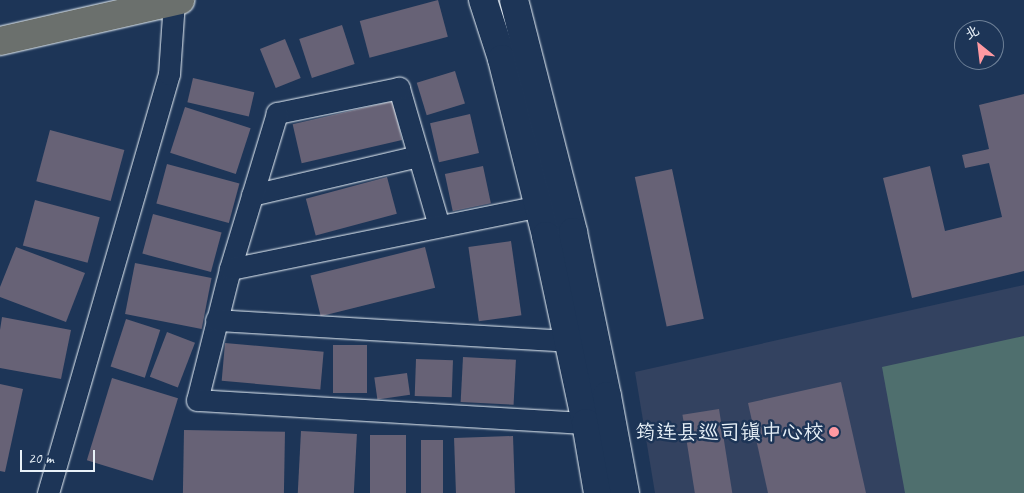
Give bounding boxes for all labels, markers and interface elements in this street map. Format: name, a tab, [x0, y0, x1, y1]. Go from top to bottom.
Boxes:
north arrow	[954, 20, 1004, 70]
text: 北	[962, 21, 982, 43]
place label: 筠连县巡司镇中心校	[635, 419, 824, 445]
marker: 筠连县巡司镇中心校	[828, 426, 840, 438]
scale bar	[22, 440, 98, 472]
text: 20 m	[28, 449, 54, 468]

